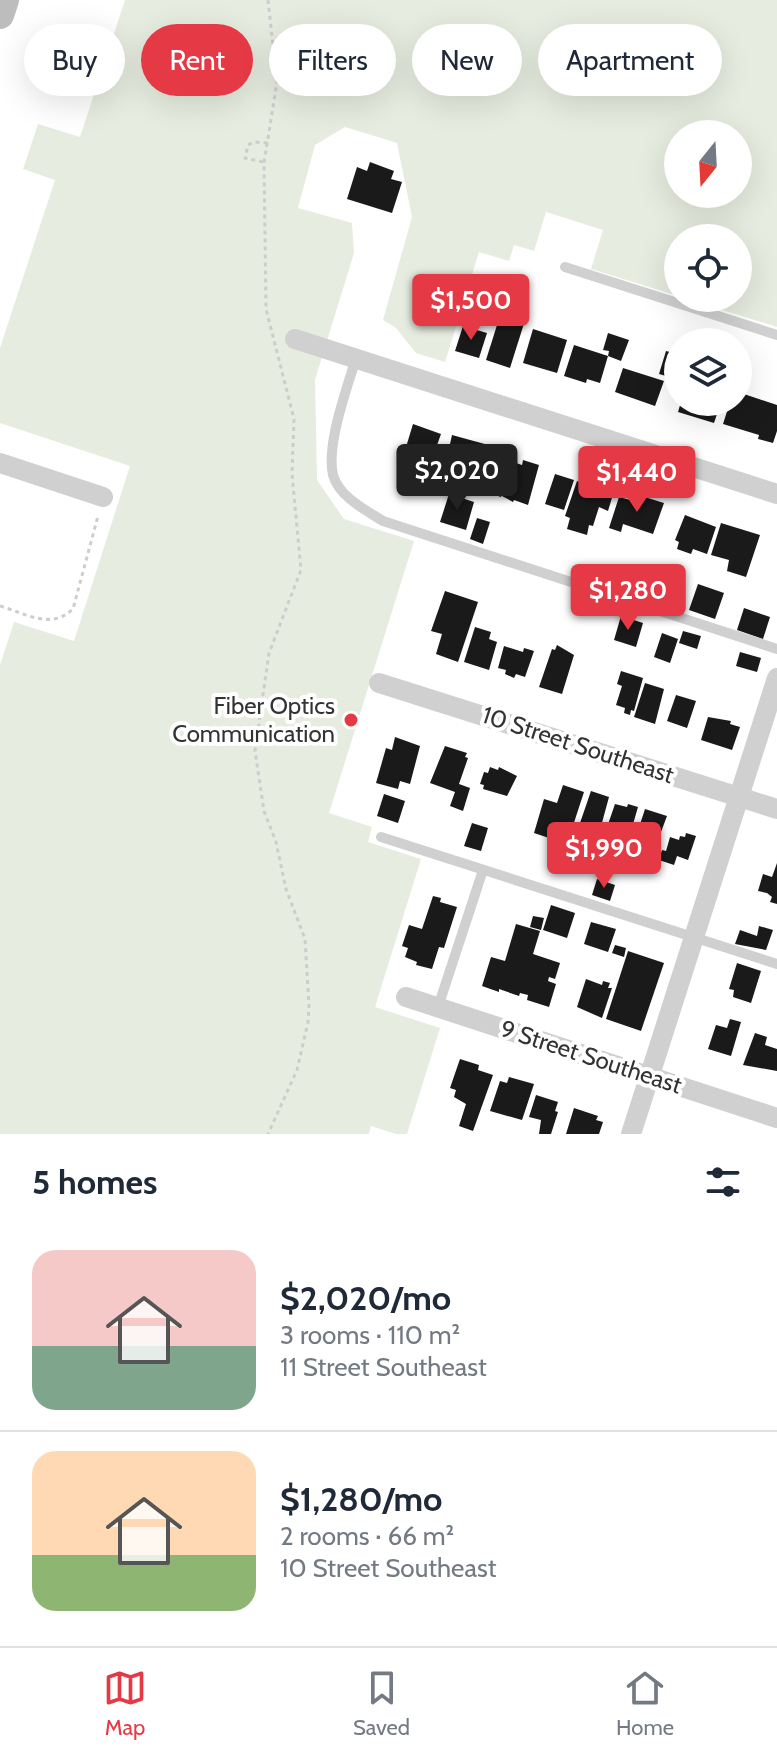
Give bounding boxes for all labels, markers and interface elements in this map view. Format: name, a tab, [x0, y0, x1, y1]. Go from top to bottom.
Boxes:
chip: Buy	[24, 24, 125, 96]
chip: Rent	[141, 24, 253, 96]
chip: Filters	[269, 24, 396, 96]
chip: New	[412, 24, 522, 96]
chip: Apartment	[538, 24, 722, 96]
north arrow	[664, 120, 752, 208]
map controls	[664, 120, 752, 416]
button: locate	[664, 224, 752, 312]
pin: $1,500	[406, 274, 536, 342]
text: $1,500	[430, 284, 512, 316]
button: layers	[664, 328, 752, 416]
pin: $2,020	[392, 444, 522, 512]
pin: $1,440	[572, 446, 702, 514]
text: $2,020	[414, 454, 500, 486]
text: $1,440	[596, 456, 678, 488]
pin: $1,280	[563, 564, 693, 632]
text: $1,280	[589, 574, 667, 606]
place label: Fiber Optics Communication	[172, 691, 335, 748]
street label: 10 Street Southeast	[479, 700, 678, 789]
marker: Fiber Optics Communication	[342, 711, 360, 729]
pin: $1,990	[539, 822, 669, 890]
text: $1,990	[565, 832, 643, 864]
street label: 9 Street Southeast	[497, 1014, 685, 1099]
icon: filters	[701, 1160, 745, 1204]
text: 5 homes	[32, 1161, 157, 1203]
text: $2,020/mo	[280, 1277, 451, 1319]
icon: home	[96, 1282, 192, 1378]
text: 3 rooms · 110 m²	[280, 1319, 460, 1351]
text: 11 Street Southeast	[280, 1351, 487, 1383]
text: $1,280/mo	[280, 1478, 443, 1520]
icon: home	[96, 1483, 192, 1579]
text: 2 rooms · 66 m²	[280, 1520, 454, 1552]
text: 10 Street Southeast	[280, 1552, 496, 1584]
tab: Map	[103, 1666, 147, 1741]
tab: Saved	[353, 1666, 410, 1741]
tab: Home	[616, 1666, 674, 1741]

